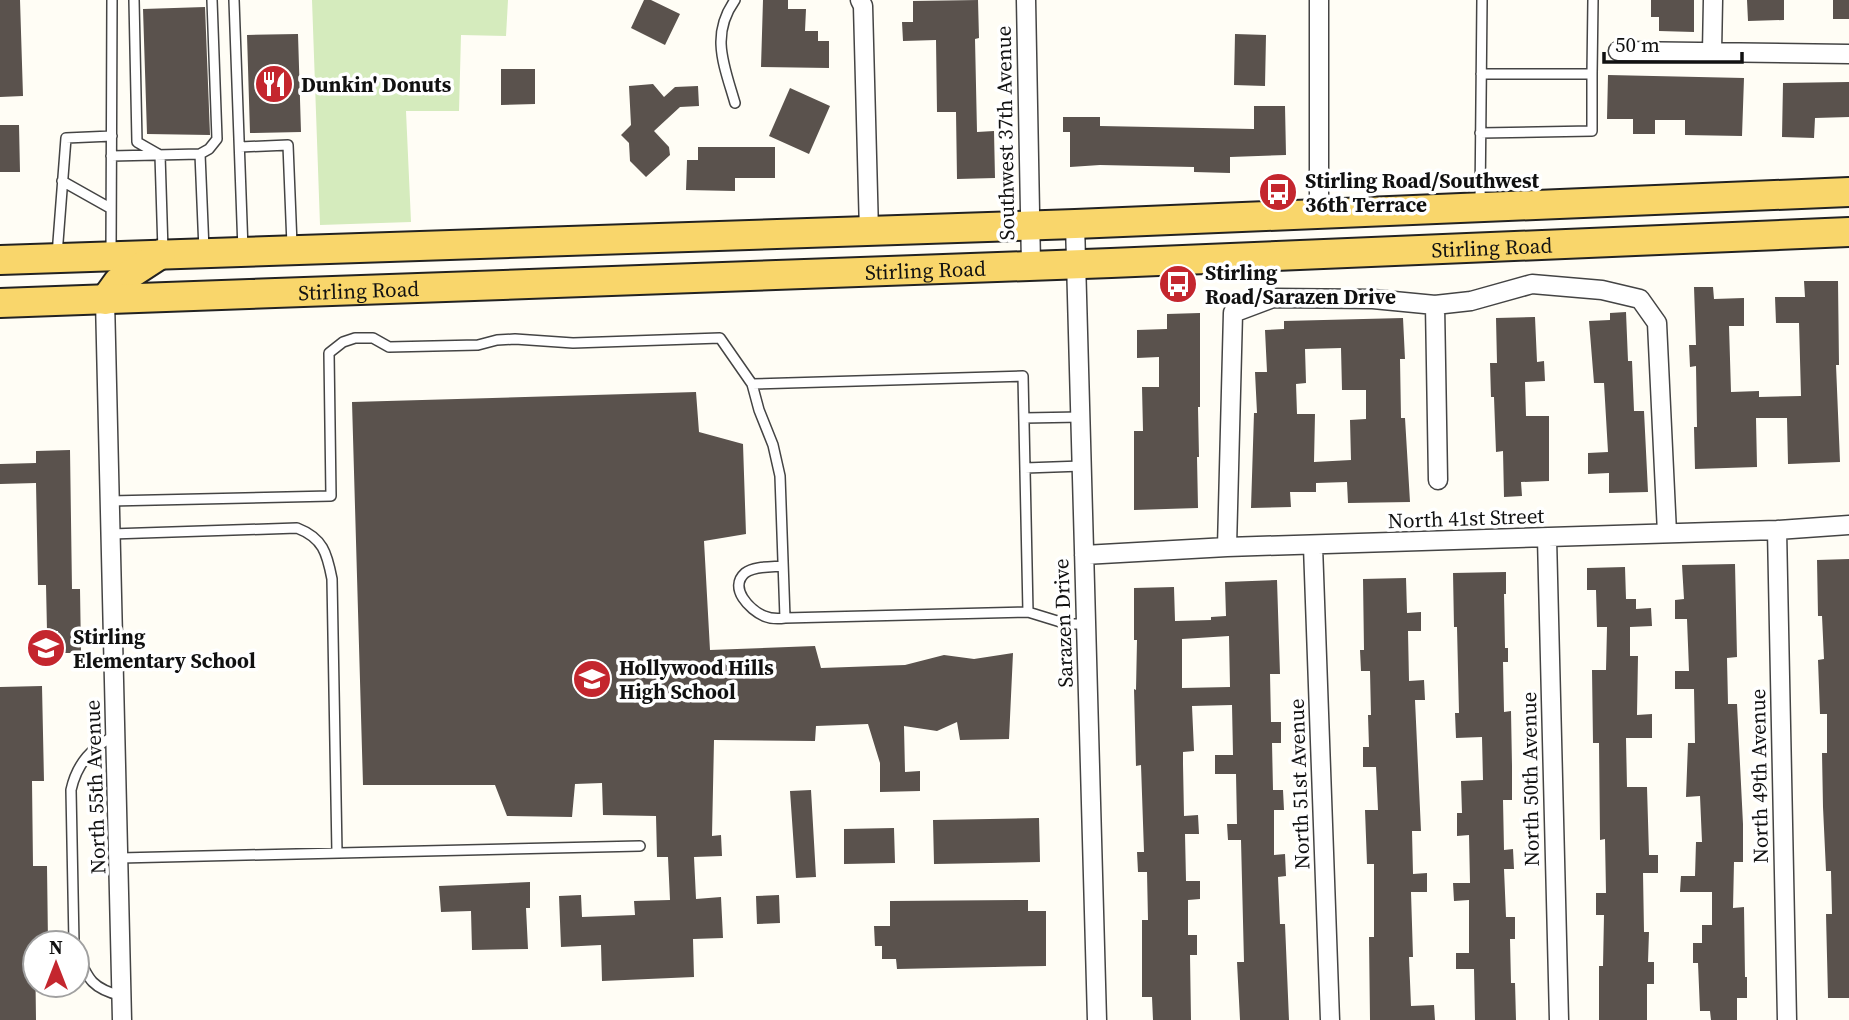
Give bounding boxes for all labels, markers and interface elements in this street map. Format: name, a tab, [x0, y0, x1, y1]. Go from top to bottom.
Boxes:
scale bar	[1604, 21, 1742, 65]
street label: Southwest 37th Avenue	[989, 25, 1021, 241]
text: 50 m	[1615, 30, 1660, 59]
restaurant icon: Dunkin' Donuts	[253, 63, 295, 105]
place label: Dunkin' Donuts	[301, 70, 452, 99]
place label: Stirling Road/Southwest 36th Terrace	[1305, 166, 1540, 219]
bus stop icon: Stirling Road/Southwest 36th Terrace	[1257, 171, 1299, 213]
street label: Stirling Road	[1431, 230, 1553, 264]
street label: Stirling Road	[864, 253, 986, 286]
place label: Stirling Road/Sarazen Drive	[1205, 258, 1396, 311]
bus stop icon: Stirling Road/Sarazen Drive	[1157, 263, 1199, 305]
street label: Stirling Road	[298, 273, 420, 307]
street label: North 41st Street	[1387, 501, 1545, 535]
street label: Sarazen Drive	[1046, 558, 1080, 688]
place label: Stirling Elementary School	[73, 622, 256, 675]
school or university icon: Stirling Elementary School	[25, 627, 67, 669]
place label: Hollywood Hills High School	[619, 653, 774, 706]
school or university icon: Hollywood Hills High School	[571, 658, 613, 700]
street label: North 49th Avenue	[1743, 688, 1775, 864]
street label: North 50th Avenue	[1514, 691, 1546, 867]
street label: North 51st Avenue	[1282, 698, 1316, 870]
street label: North 55th Avenue	[77, 699, 113, 875]
north arrow	[21, 929, 91, 999]
text: N	[49, 934, 63, 960]

